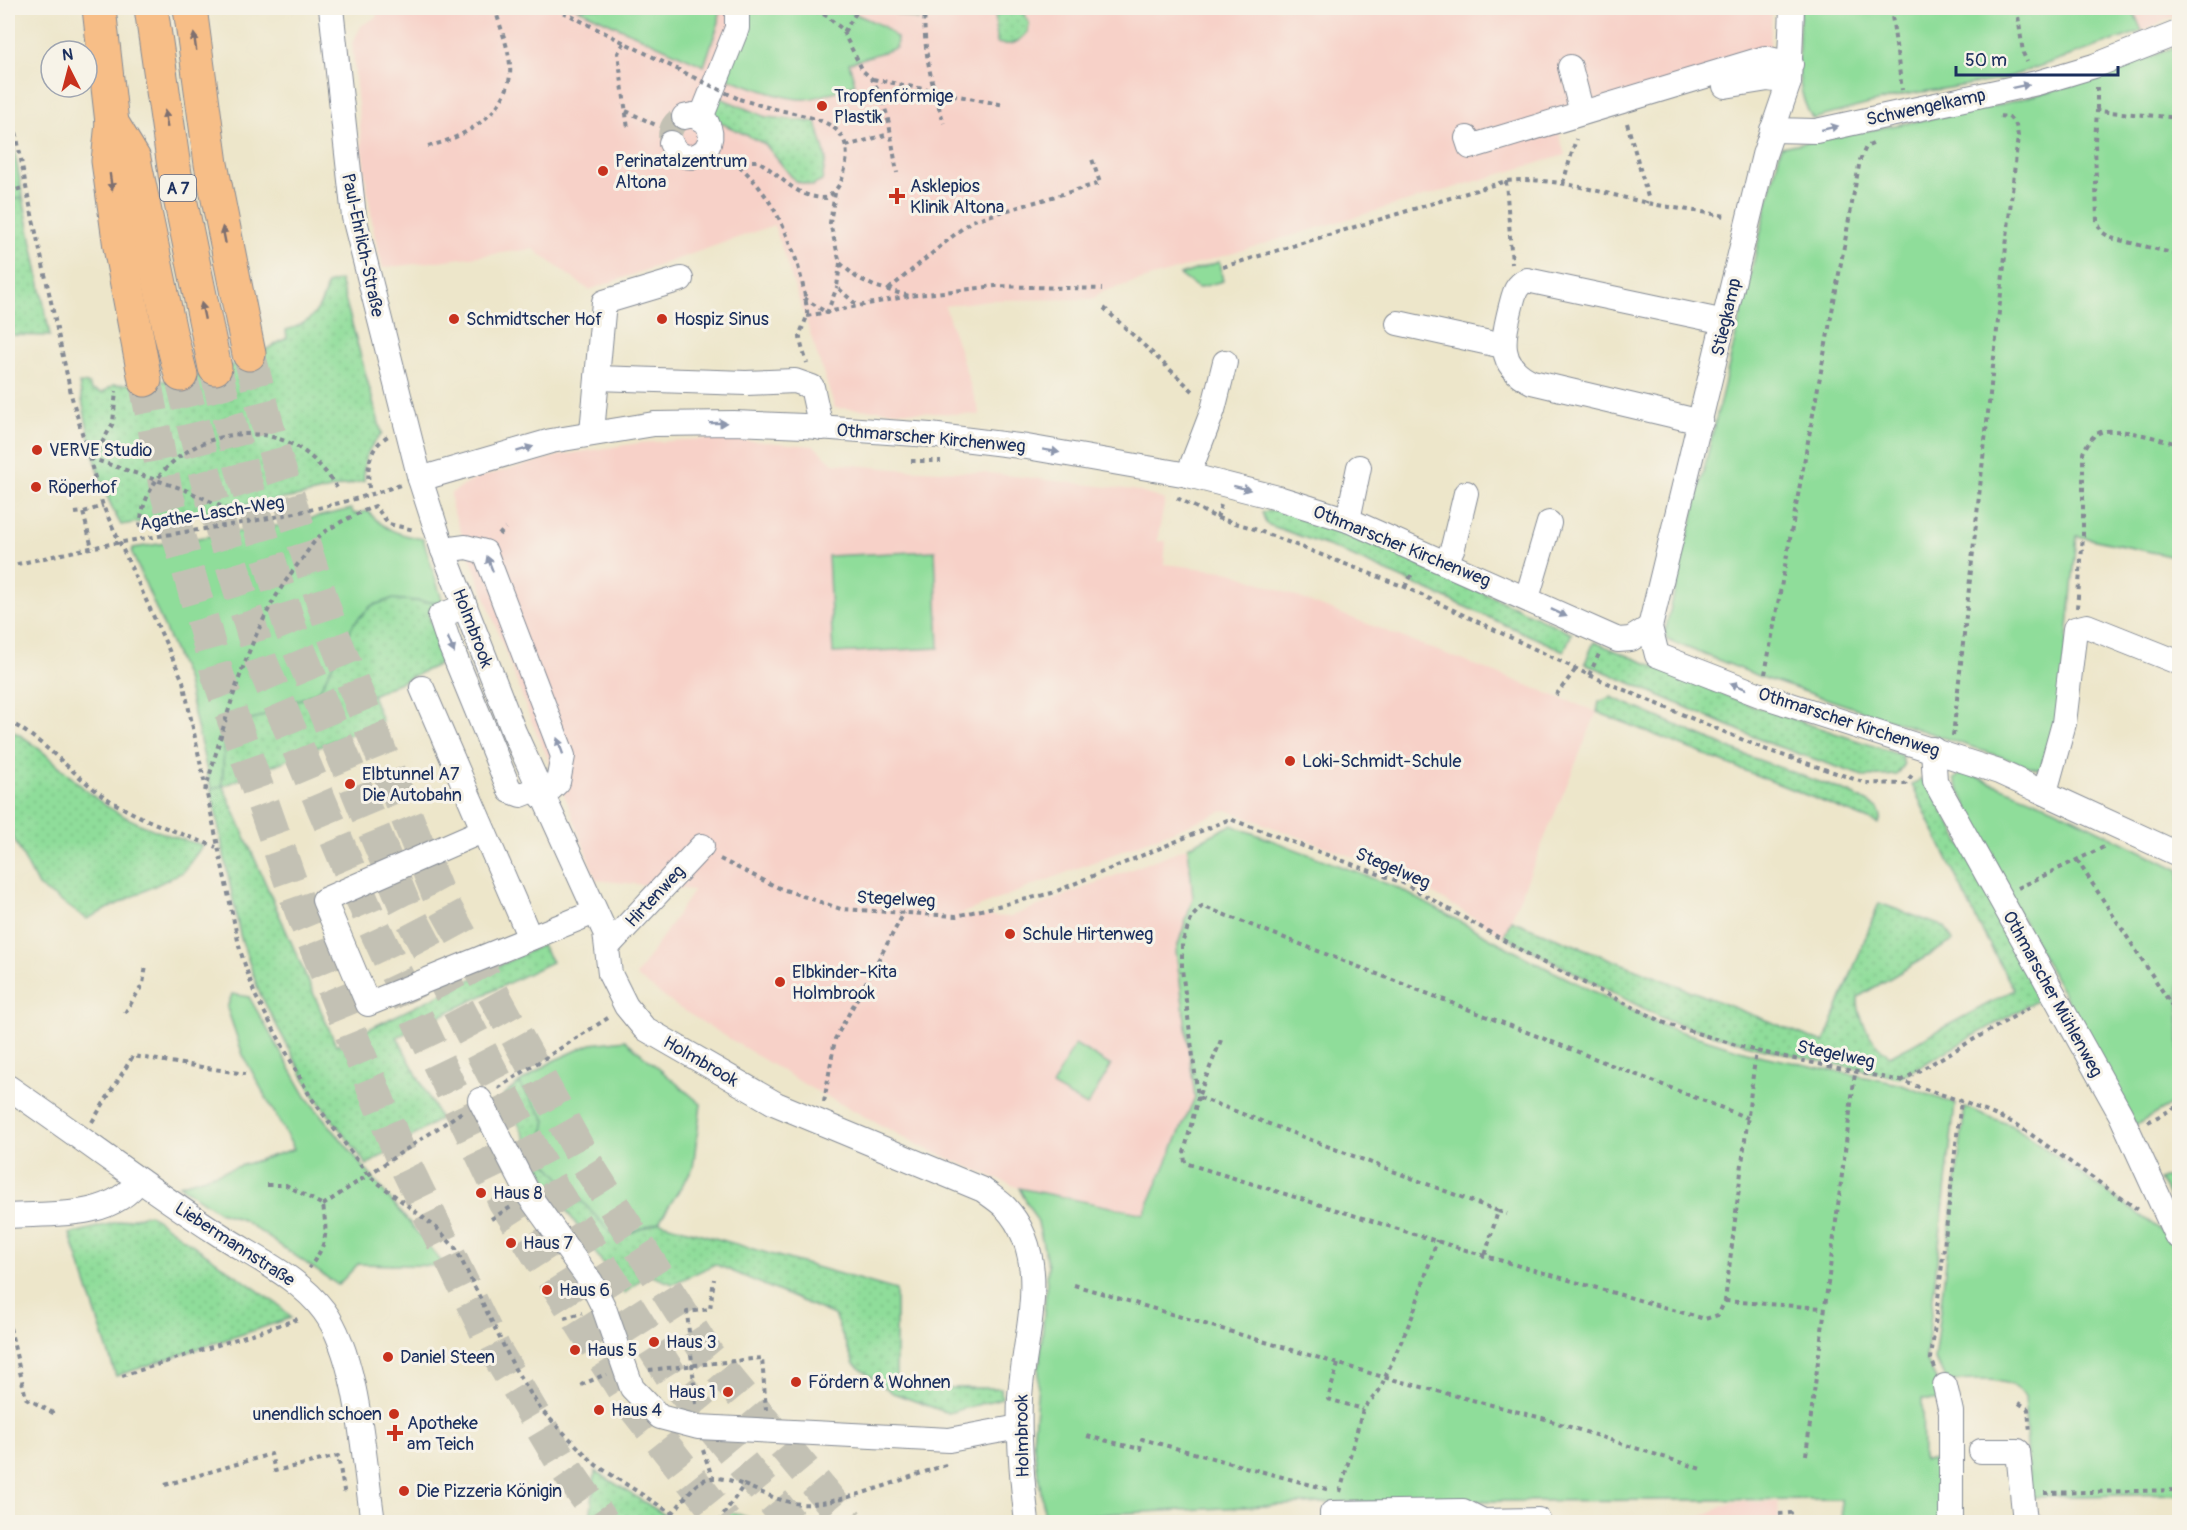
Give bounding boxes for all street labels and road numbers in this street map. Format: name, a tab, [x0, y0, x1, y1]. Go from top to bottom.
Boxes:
street label: Schwengelkamp	[1864, 84, 1988, 131]
street label: Paul-Ehrlich-Straße	[336, 171, 389, 319]
road number: A 7	[160, 175, 196, 201]
street label: Stiegkamp	[1706, 276, 1747, 358]
street label: Othmarscher Kirchenweg	[836, 419, 1026, 458]
street label: Agathe-Lasch-Weg	[138, 491, 286, 536]
street label: Othmarscher Kirchenweg	[1310, 500, 1494, 593]
street label: Holmbrook	[447, 585, 498, 672]
street label: Othmarscher Kirchenweg	[1755, 682, 1943, 763]
street label: Stegelweg	[1352, 842, 1434, 894]
street label: Hirtenweg	[621, 860, 690, 932]
street label: Stegelweg	[856, 886, 936, 913]
street label: Othmarscher Mühlenweg	[1997, 907, 2108, 1081]
street label: Holmbrook	[659, 1031, 743, 1092]
street label: Stegelweg	[1795, 1035, 1877, 1074]
street label: Liebermannstraße	[170, 1197, 299, 1292]
street label: Holmbrook	[1010, 1394, 1035, 1478]

